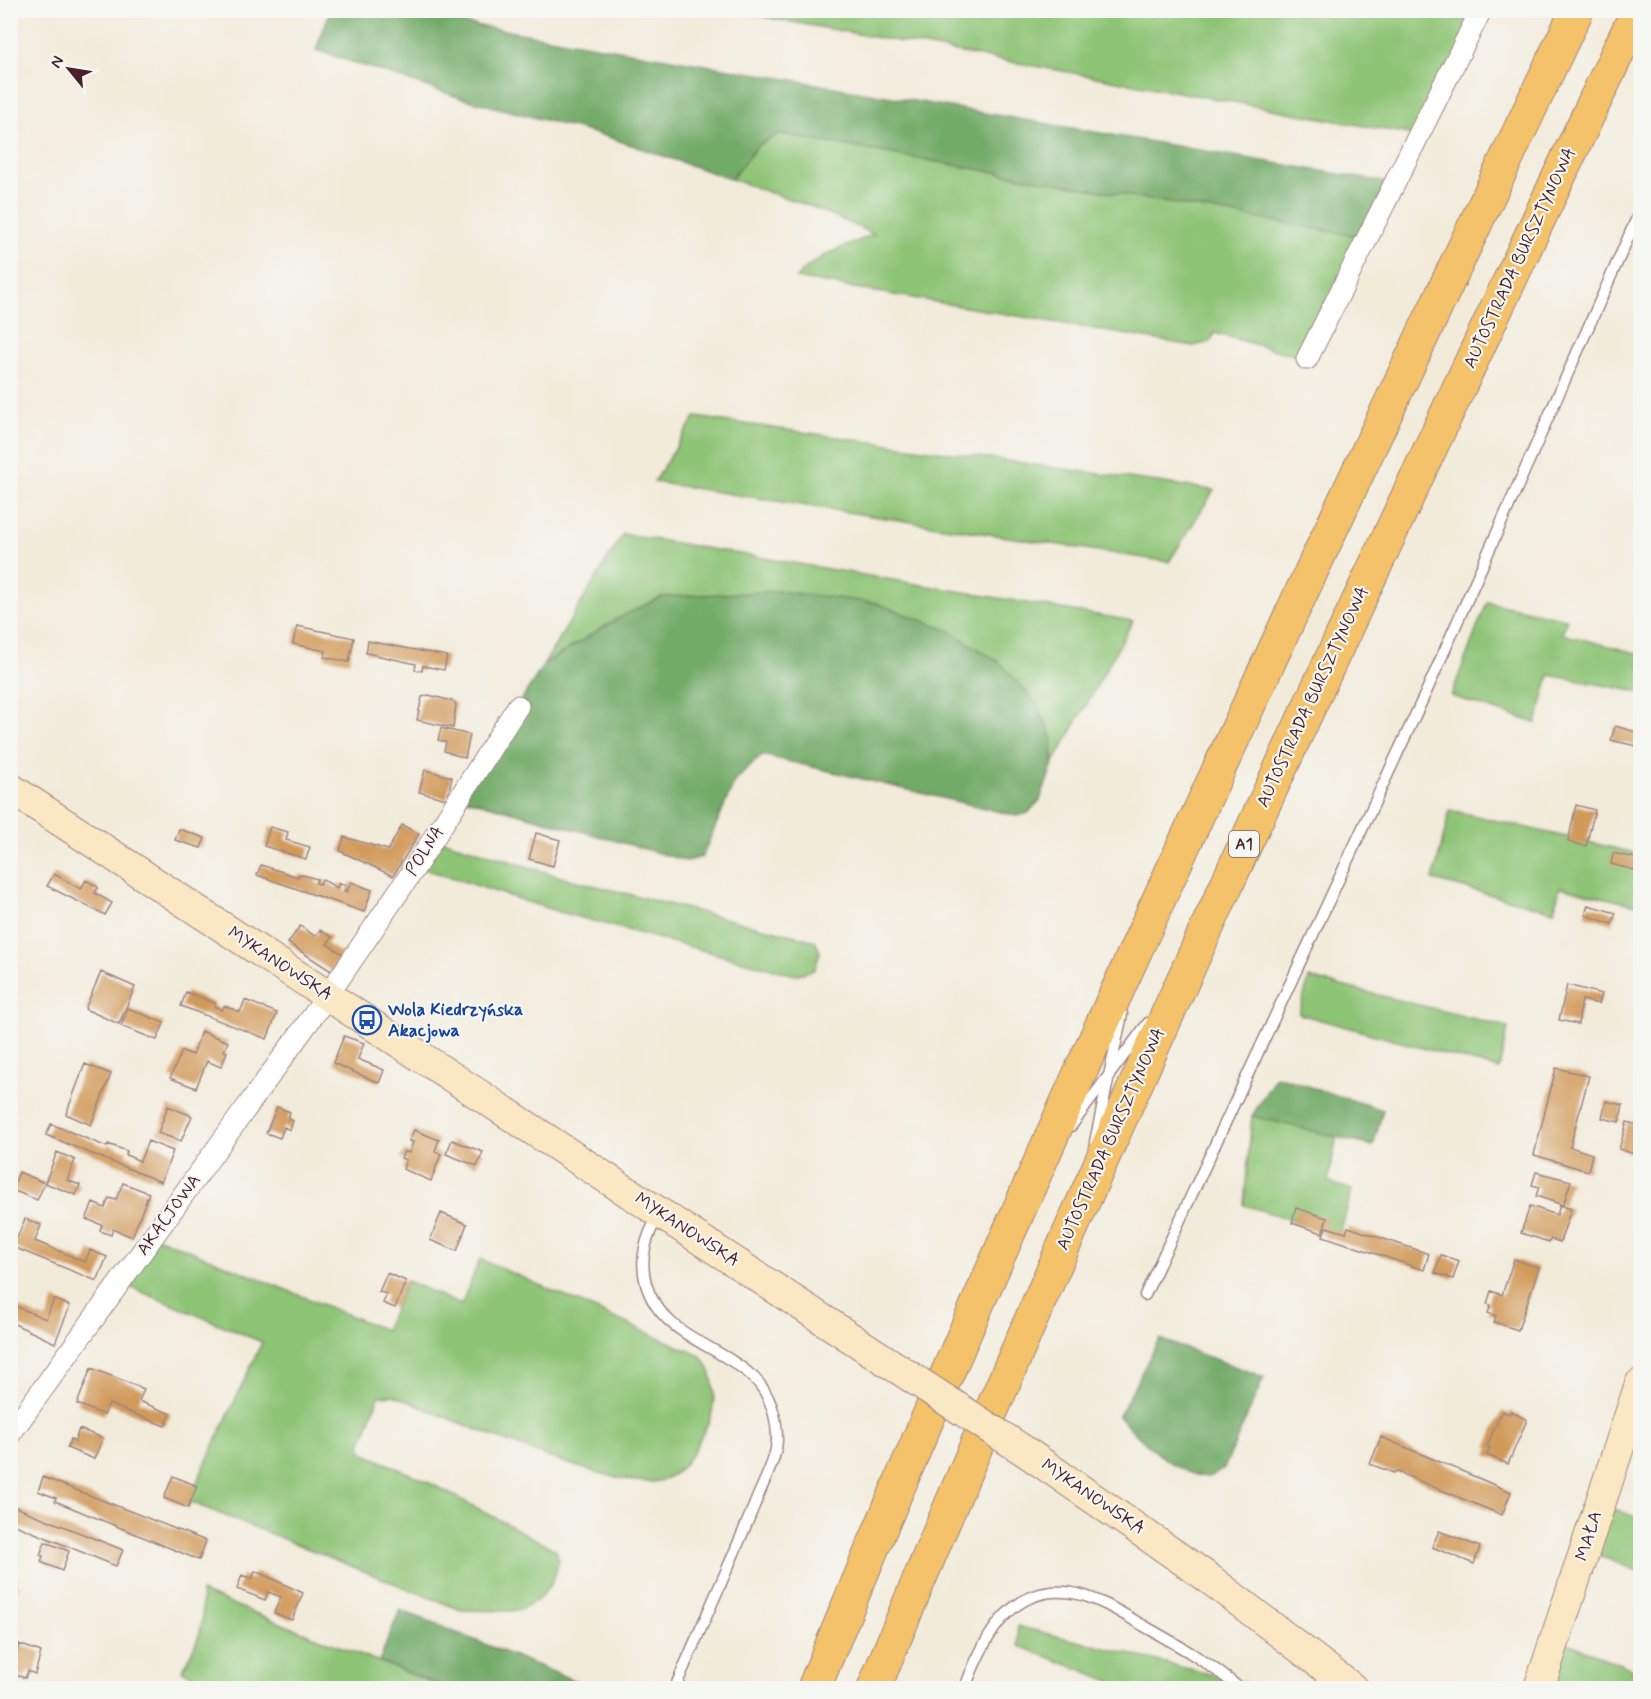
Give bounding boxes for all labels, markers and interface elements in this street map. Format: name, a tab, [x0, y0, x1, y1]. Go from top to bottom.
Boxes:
north arrow	[39, 39, 99, 99]
text: N	[46, 52, 69, 72]
street label: AUTOSTRADA BURSZTYNOWA	[1458, 144, 1582, 372]
street label: AUTOSTRADA BURSZTYNOWA	[1251, 583, 1375, 811]
street label: POLNA	[400, 822, 450, 880]
road number: A1	[1229, 831, 1259, 857]
street label: MYKANOWSKA	[223, 921, 337, 1007]
place label: Wola Kiedrzyńska Akacjowa	[387, 998, 523, 1043]
bus stop icon: Wola Kiedrzyńska Akacjowa	[351, 1004, 383, 1036]
street label: AUTOSTRADA BURSZTYNOWA	[1051, 1024, 1171, 1254]
street label: AKACJOWA	[131, 1169, 207, 1261]
street label: MYKANOWSKA	[630, 1187, 744, 1273]
street label: MYKANOWSKA	[1036, 1453, 1150, 1541]
street label: MAŁA	[1570, 1508, 1608, 1564]

